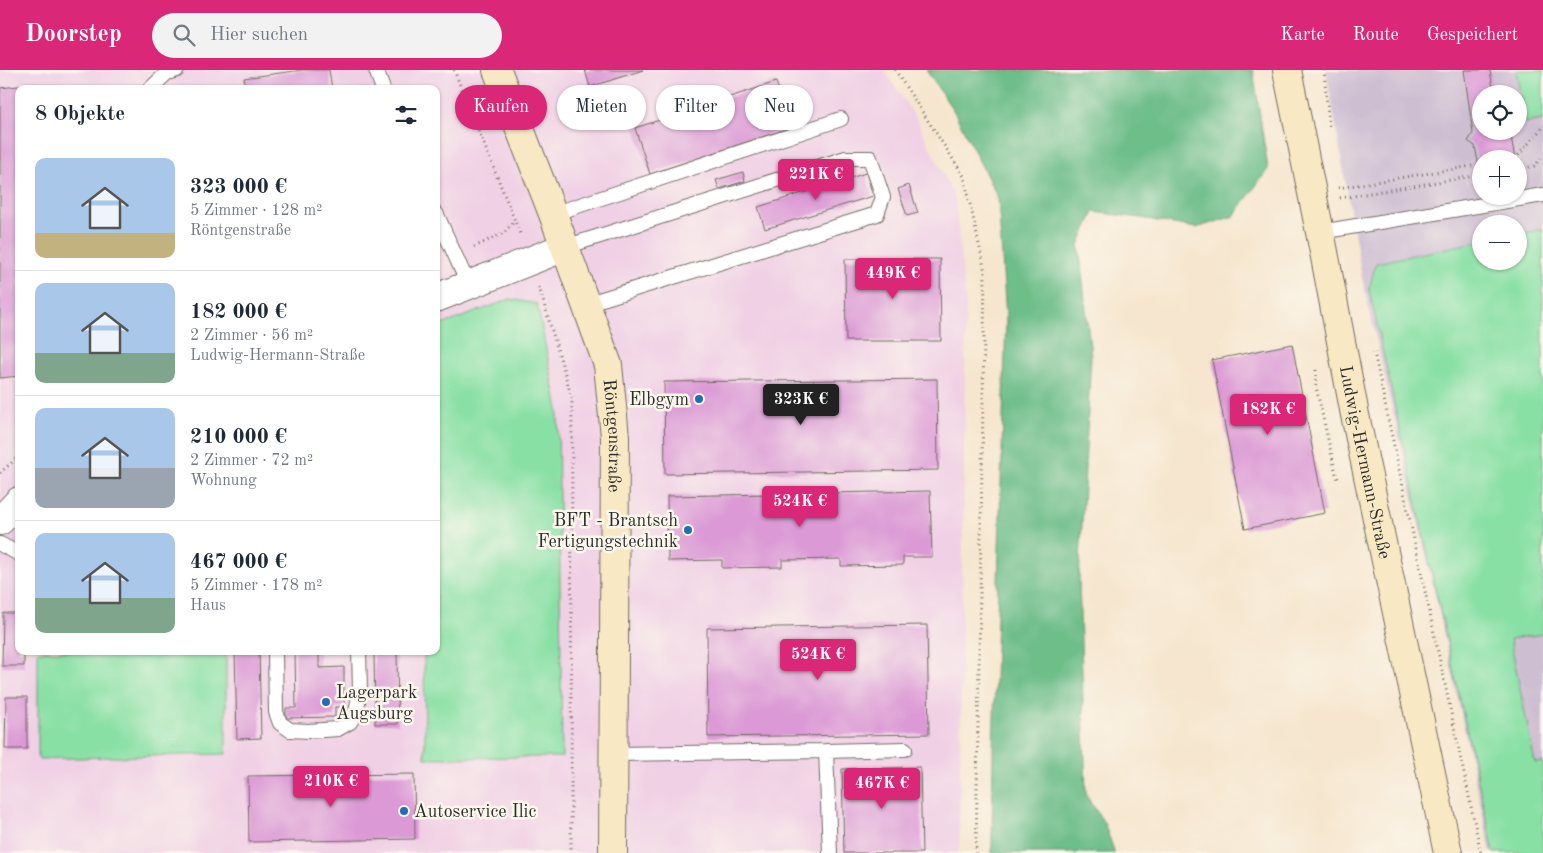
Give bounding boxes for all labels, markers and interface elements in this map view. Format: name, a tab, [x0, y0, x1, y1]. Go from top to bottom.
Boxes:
search box	[152, 13, 502, 58]
icon: search	[170, 21, 198, 49]
text: Doorstep	[25, 23, 122, 47]
text: Hier suchen	[210, 26, 308, 45]
text: Karte	[1280, 26, 1325, 44]
text: Route	[1353, 26, 1399, 44]
text: Gespeichert	[1427, 26, 1518, 44]
chip: Kaufen	[455, 85, 547, 130]
chip: Mieten	[557, 85, 646, 130]
chip: Filter	[656, 85, 735, 130]
chip: Neu	[745, 85, 813, 130]
map controls	[1472, 85, 1527, 270]
button: locate	[1472, 85, 1527, 140]
icon: filters	[392, 101, 420, 129]
text: 8 Objekte	[35, 104, 125, 125]
button: +	[1472, 150, 1527, 205]
pin: 221K €	[775, 158, 857, 201]
text: 221K €	[789, 167, 843, 183]
text: 323 000 €	[190, 177, 287, 198]
icon: home	[75, 178, 135, 238]
text: 5 Zimmer · 128 m²	[190, 203, 322, 219]
button: −	[1472, 215, 1527, 270]
text: Röntgenstraße	[190, 223, 291, 239]
pin: 449K €	[852, 258, 934, 300]
text: 449K €	[866, 266, 920, 282]
text: 182 000 €	[190, 302, 287, 323]
icon: home	[75, 303, 135, 363]
text: 2 Zimmer · 56 m²	[190, 328, 313, 344]
text: Ludwig-Hermann-Straße	[190, 348, 365, 364]
street label: Ludwig-Hermann-Straße	[1336, 364, 1393, 561]
street label: Röntgenstraße	[599, 378, 623, 492]
pin: 323K €	[760, 384, 842, 426]
place label: Elbgym	[629, 391, 689, 409]
text: 323K €	[774, 392, 828, 408]
marker: Elbgym	[693, 393, 705, 405]
pin: 182K €	[1227, 394, 1309, 436]
text: 182K €	[1241, 402, 1295, 418]
text: 210 000 €	[190, 427, 287, 448]
icon: home	[75, 428, 135, 488]
text: 2 Zimmer · 72 m²	[190, 453, 313, 469]
text: Wohnung	[190, 473, 257, 489]
pin: 524K €	[759, 486, 841, 528]
text: 524K €	[773, 494, 827, 510]
place label: BFT - Brantsch Fertigungstechnik	[538, 512, 678, 551]
marker: BFT - Brantsch Fertigungstechnik	[682, 524, 694, 536]
text: 467 000 €	[190, 552, 287, 573]
icon: home	[75, 553, 135, 613]
text: 5 Zimmer · 178 m²	[190, 578, 322, 594]
text: Haus	[190, 598, 226, 614]
pin: 524K €	[777, 638, 859, 681]
text: 524K €	[791, 647, 845, 663]
place label: Lagerpark Augsburg	[336, 684, 417, 723]
marker: Lagerpark Augsburg	[320, 696, 332, 708]
pin: 210K €	[290, 766, 372, 808]
pin: 467K €	[841, 768, 923, 810]
text: 210K €	[304, 774, 358, 790]
text: 467K €	[855, 776, 909, 792]
place label: Autoservice Ilic	[414, 803, 536, 821]
marker: Autoservice Ilic	[398, 805, 410, 817]

